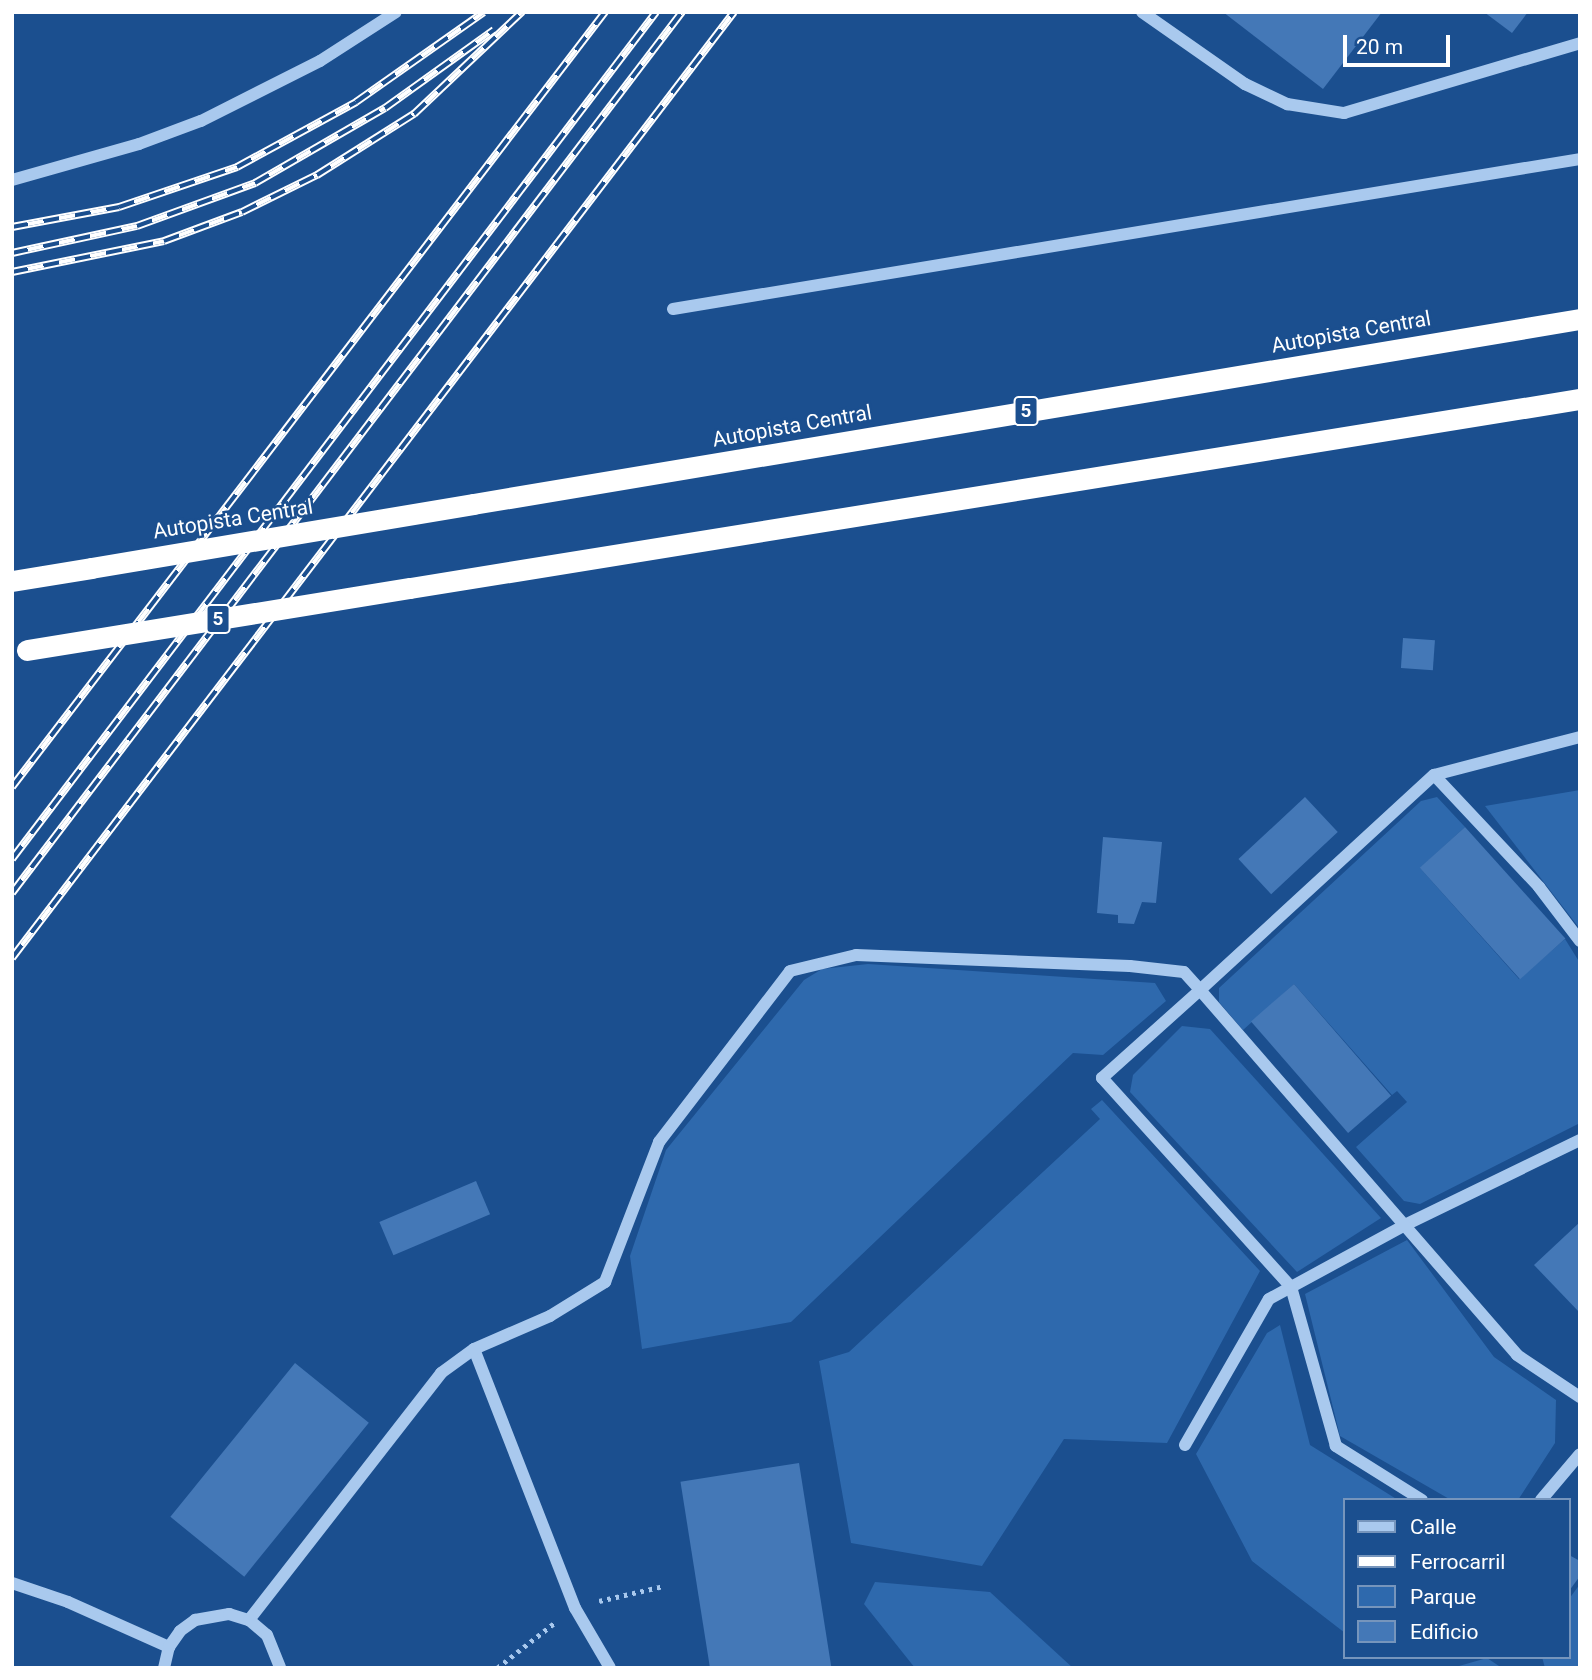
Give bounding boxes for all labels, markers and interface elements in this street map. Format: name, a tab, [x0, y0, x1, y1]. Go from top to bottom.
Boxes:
scale bar	[1347, 21, 1454, 65]
text: 20 m	[1356, 35, 1403, 59]
street label: Autopista Central	[1269, 306, 1433, 358]
road number: 5	[1012, 396, 1040, 426]
street label: Autopista Central	[710, 400, 874, 452]
street label: Autopista Central	[151, 494, 315, 544]
road number: 5	[204, 604, 232, 634]
legend	[1344, 1498, 1571, 1659]
text: Calle	[1410, 1515, 1456, 1539]
text: Ferrocarril	[1410, 1550, 1505, 1574]
text: Parque	[1410, 1585, 1476, 1609]
text: Edificio	[1410, 1620, 1478, 1644]

